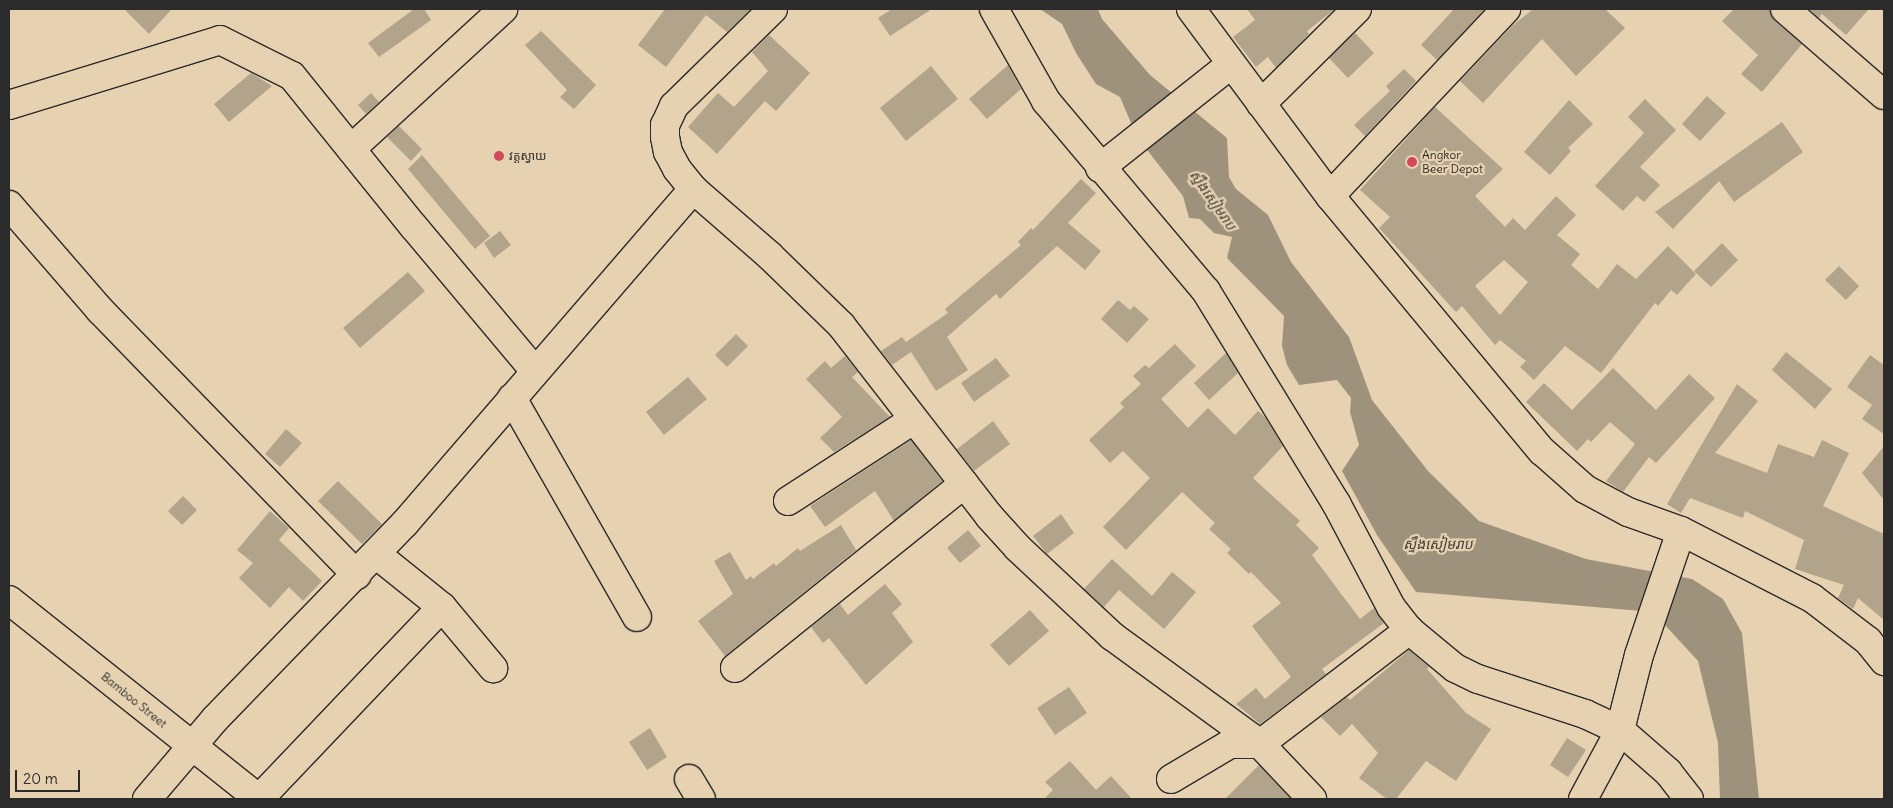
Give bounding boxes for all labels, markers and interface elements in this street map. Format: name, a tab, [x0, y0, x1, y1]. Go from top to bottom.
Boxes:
place label: Angkor Beer Depot	[1422, 148, 1483, 176]
place label: វត្តស្វាយ	[509, 149, 547, 163]
marker: វត្តស្វាយ	[493, 150, 505, 162]
marker: Angkor Beer Depot	[1406, 156, 1418, 168]
water label: ស្ទឹងសៀមរាប	[1186, 167, 1240, 233]
water label: ស្ទឹងសៀមរាប	[1403, 536, 1473, 552]
street label: Bamboo Street	[98, 669, 170, 731]
scale bar	[18, 760, 82, 792]
text: 20 m	[23, 769, 58, 788]

